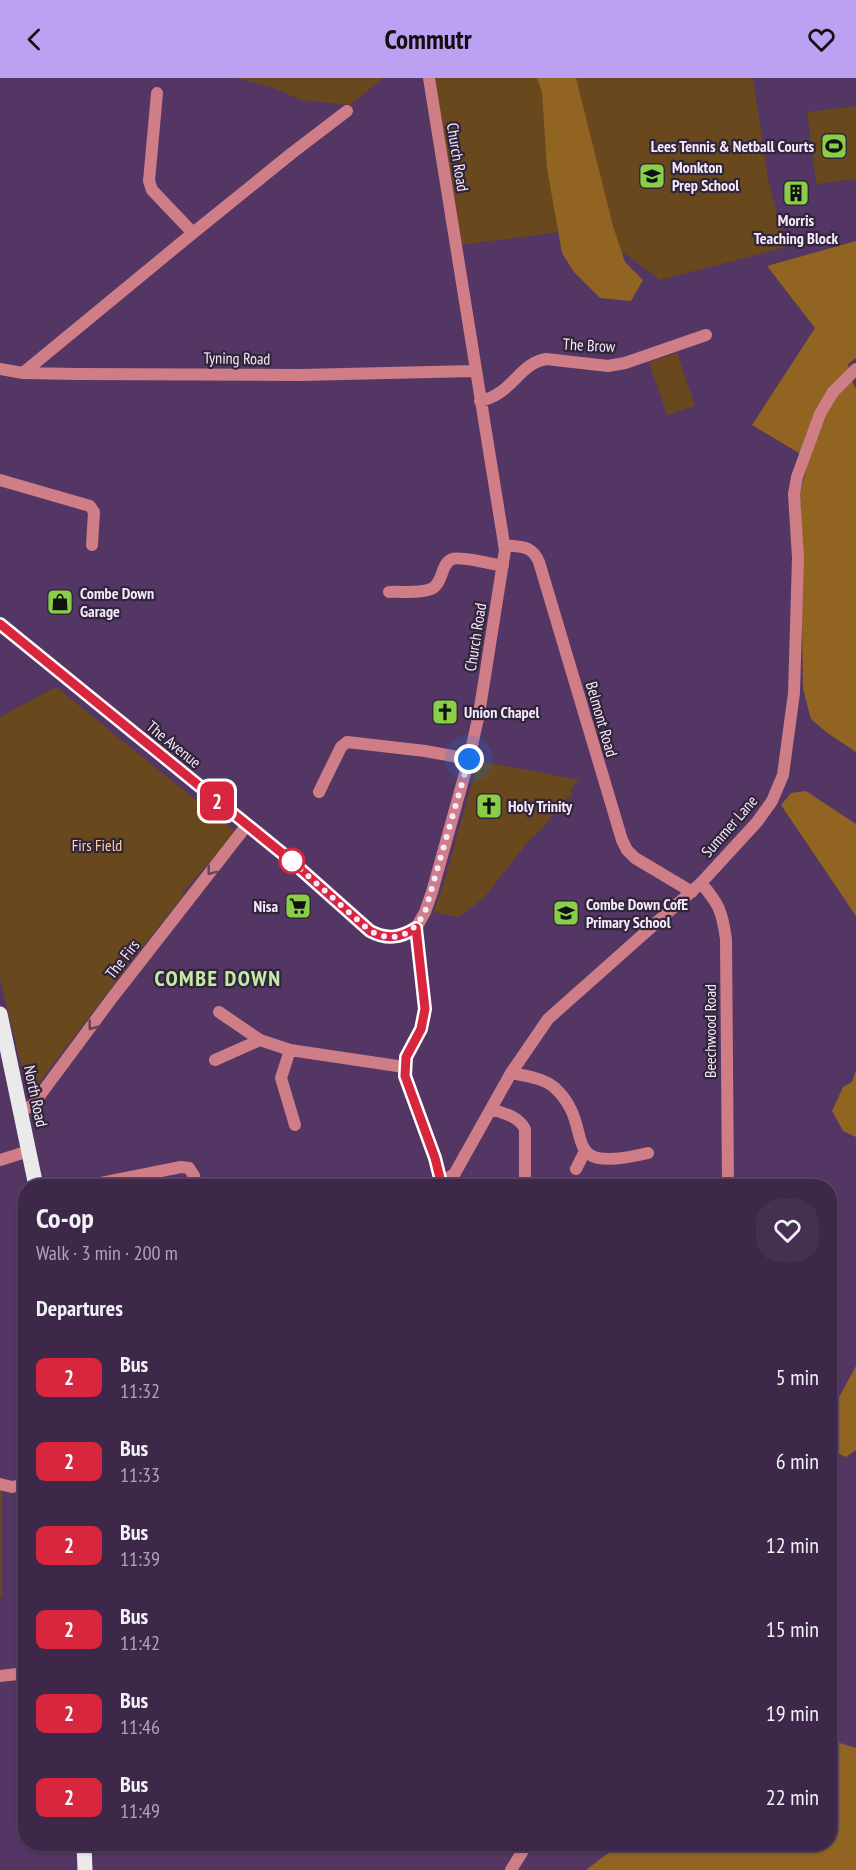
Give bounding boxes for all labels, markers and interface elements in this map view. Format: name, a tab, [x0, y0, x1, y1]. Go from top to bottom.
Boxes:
text: Commutr	[384, 22, 472, 56]
icon: back	[18, 23, 51, 56]
icon: heart	[805, 23, 838, 56]
street label: Church Road	[443, 121, 473, 193]
sports icon: Lees Tennis & Netball Courts	[819, 131, 849, 161]
place label: Lees Tennis & Netball Courts	[651, 136, 814, 156]
place label: Monkton Prep School	[672, 157, 739, 195]
school or university icon: Monkton Prep School	[637, 161, 667, 191]
building icon: Morris Teaching Block	[781, 178, 811, 208]
place label: Morris Teaching Block	[754, 210, 839, 248]
street label: The Brow	[562, 334, 616, 356]
street label: Tyning Road	[204, 347, 271, 369]
place label: Combe Down Garage	[80, 583, 154, 621]
shop icon: Combe Down Garage	[45, 587, 75, 617]
street label: Church Road	[460, 601, 490, 673]
street label: Belmont Road	[582, 679, 622, 759]
church icon: Union Chapel	[430, 697, 460, 727]
place label: Union Chapel	[464, 702, 540, 722]
street label: The Avenue	[143, 716, 205, 772]
your location	[454, 744, 484, 774]
line badge: 2	[198, 782, 236, 820]
text: 2	[212, 788, 222, 815]
church icon: Holy Trinity	[474, 791, 504, 821]
street label: Summer Lane	[697, 791, 761, 861]
place label: Holy Trinity	[508, 796, 573, 816]
park label: Firs Field	[72, 835, 122, 855]
unlabelled marker	[279, 848, 305, 874]
one-way arrow	[208, 865, 219, 876]
supermarket icon: Nisa	[283, 891, 313, 921]
place label: Combe Down CofE Primary School	[586, 894, 688, 932]
place label: Nisa	[254, 896, 278, 916]
school or university icon: Combe Down CofE Primary School	[551, 898, 581, 928]
street label: The Firs	[101, 935, 143, 983]
district label: COMBE DOWN	[154, 964, 282, 992]
street label: Beechwood Road	[700, 984, 720, 1078]
one-way arrow	[88, 1019, 99, 1030]
street label: North Road	[20, 1063, 52, 1129]
text: Co-op	[36, 1199, 94, 1236]
button: heart	[756, 1199, 819, 1262]
text: Walk · 3 min · 200 m	[36, 1240, 178, 1266]
text: Departures	[36, 1294, 123, 1322]
text: Bus	[120, 1350, 148, 1378]
text: 5 min	[776, 1363, 819, 1391]
text: 2	[64, 1364, 74, 1391]
text: 11:32	[120, 1378, 160, 1404]
text: Bus	[120, 1434, 148, 1462]
text: 6 min	[776, 1447, 819, 1475]
text: 2	[64, 1448, 74, 1475]
text: 11:33	[120, 1462, 160, 1488]
text: Bus	[120, 1518, 148, 1546]
text: 12 min	[766, 1531, 819, 1559]
text: 2	[64, 1532, 74, 1559]
text: 11:39	[120, 1546, 160, 1572]
text: Bus	[120, 1602, 148, 1630]
text: 15 min	[766, 1615, 819, 1643]
text: 2	[64, 1616, 74, 1643]
text: 11:42	[120, 1630, 160, 1656]
text: Bus	[120, 1686, 148, 1714]
text: 19 min	[766, 1699, 819, 1727]
text: 2	[64, 1700, 74, 1727]
text: 11:46	[120, 1714, 160, 1740]
text: Bus	[120, 1770, 148, 1798]
text: 22 min	[766, 1783, 819, 1811]
text: 2	[64, 1784, 74, 1811]
text: 11:49	[120, 1798, 160, 1824]

